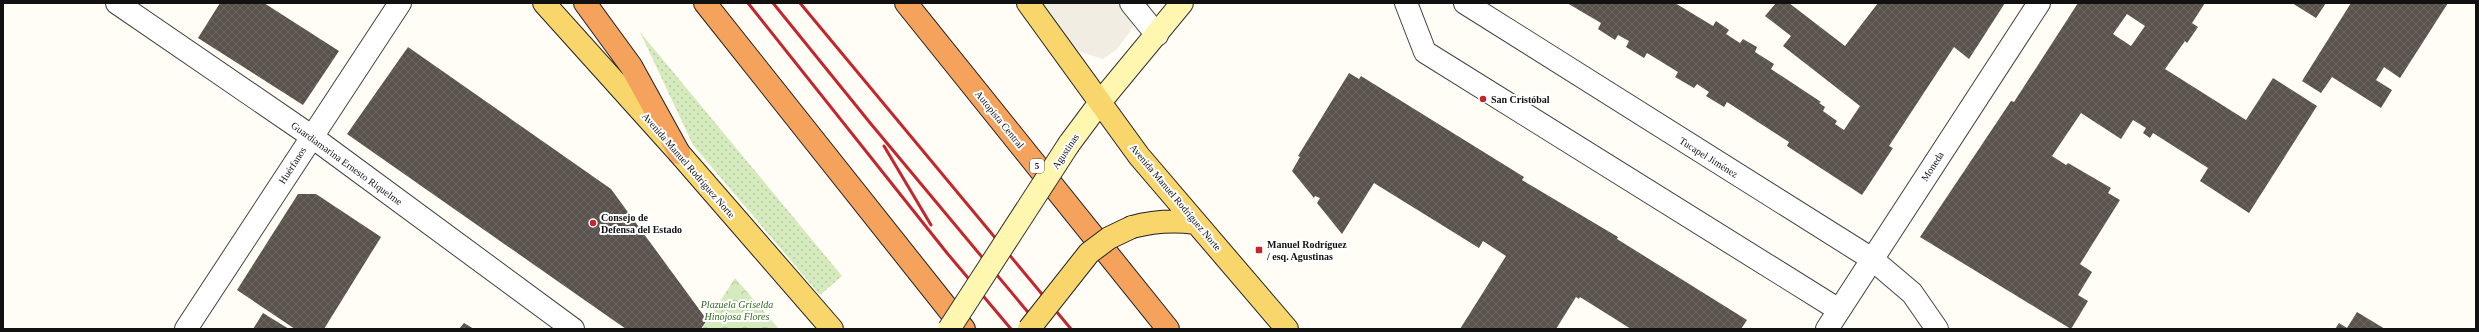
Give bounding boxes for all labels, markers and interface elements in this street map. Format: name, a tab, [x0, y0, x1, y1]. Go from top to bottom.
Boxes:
street label: Autopista Central	[973, 88, 1026, 150]
marker: San Cristóbal	[1478, 94, 1488, 104]
place label: San Cristóbal	[1491, 94, 1550, 105]
street label: Avenida Manuel Rodríguez Norte	[640, 111, 738, 221]
street label: Guardiamarina Ernesto Riquelme	[289, 119, 405, 208]
street label: Agustinas	[1050, 132, 1081, 171]
street label: Tucapel Jiménez	[1677, 135, 1741, 180]
street label: Avenida Manuel Rodríguez Norte	[1128, 142, 1224, 253]
street label: Huérfanos	[276, 145, 308, 186]
street label: Moneda	[1919, 149, 1946, 183]
road number: 5	[1030, 159, 1044, 173]
place label: Consejo de Defensa del Estado	[601, 212, 682, 235]
marker: Consejo de Defensa del Estado	[588, 218, 598, 228]
place label: Manuel Rodríguez / esq. Agustinas	[1266, 239, 1347, 262]
marker: Manuel Rodríguez / esq. Agustinas	[1254, 245, 1264, 255]
park label: Plazuela Griselda Hinojosa Flores	[700, 299, 773, 322]

